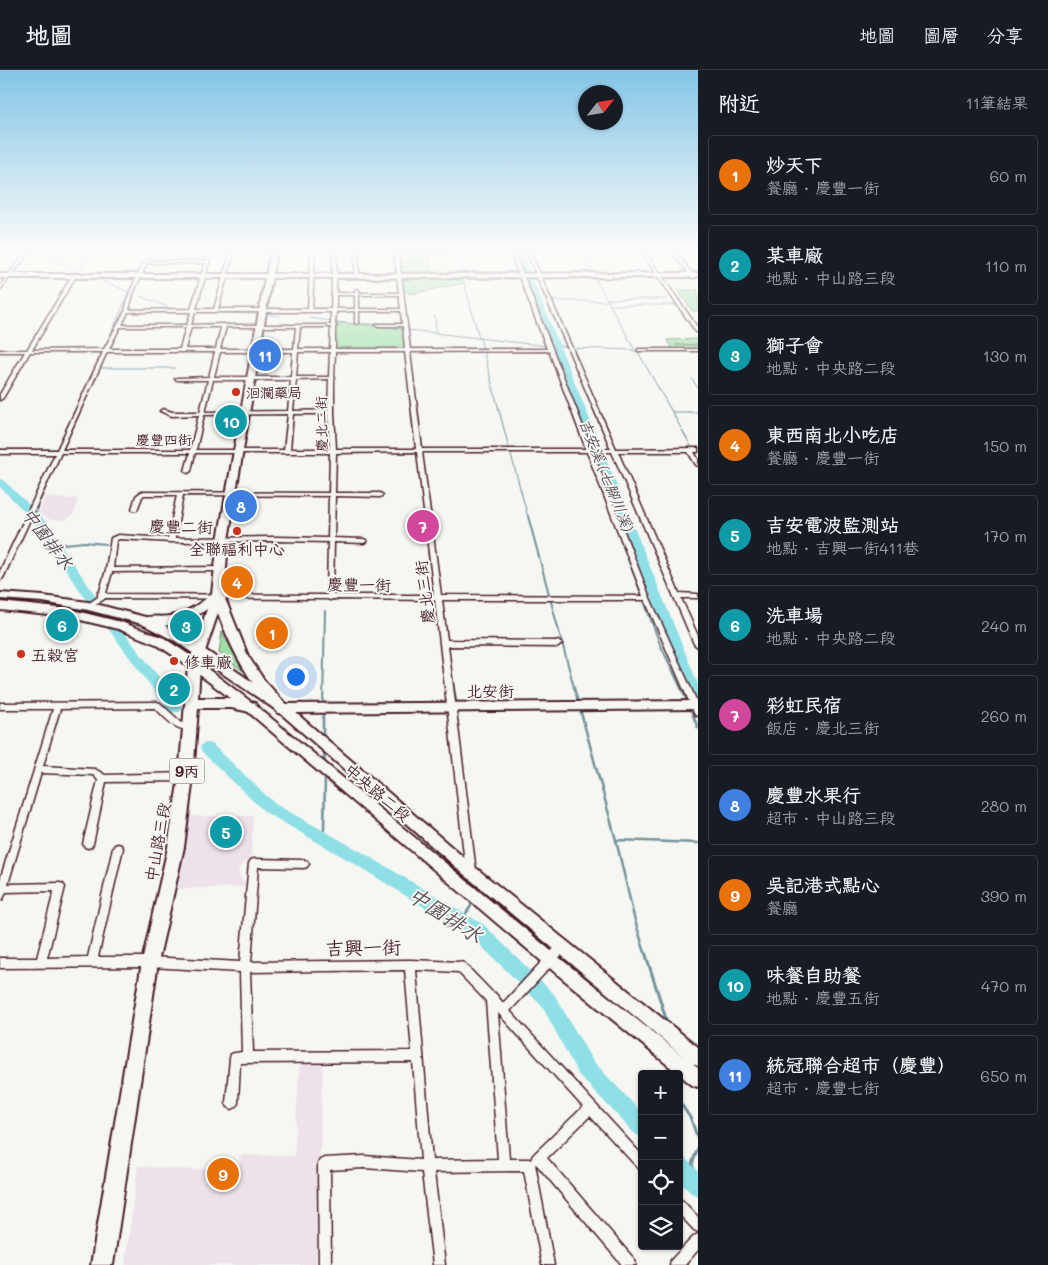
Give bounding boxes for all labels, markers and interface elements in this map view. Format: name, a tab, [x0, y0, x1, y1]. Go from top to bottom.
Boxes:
text: 地圖	[25, 19, 73, 50]
text: 地圖	[859, 23, 895, 47]
text: 圖層	[923, 23, 959, 47]
text: 分享	[987, 23, 1023, 47]
north arrow	[578, 85, 623, 130]
text: 附近	[718, 89, 760, 116]
text: 11筆結果	[966, 92, 1028, 113]
text: 炒天下	[766, 152, 823, 177]
text: 1	[731, 165, 739, 186]
text: 60 m	[990, 165, 1027, 186]
text: 餐廳 · 慶豐一街	[766, 177, 879, 198]
text: 某車廠	[766, 242, 823, 267]
text: 2	[731, 255, 739, 276]
text: 110 m	[985, 255, 1027, 276]
text: 地點 · 中山路三段	[766, 267, 895, 288]
text: 獅子會	[766, 332, 823, 357]
pin: 11	[249, 336, 281, 374]
text: 3	[730, 345, 740, 366]
text: 130 m	[983, 345, 1027, 366]
text: 地點 · 中央路二段	[766, 357, 895, 378]
place label: 洄瀾藥局	[246, 383, 302, 402]
marker: 洄瀾藥局	[230, 386, 242, 398]
street label: 慶北二街	[311, 396, 331, 452]
pin: 10	[215, 402, 247, 440]
water label: 吉安溪 (七腳川溪)	[575, 416, 639, 534]
text: 東西南北小吃店	[766, 422, 899, 447]
street label: 慶豐四街	[136, 430, 192, 449]
text: 4	[730, 435, 740, 456]
text: 150 m	[983, 435, 1027, 456]
text: 餐廳 · 慶豐一街	[766, 447, 879, 468]
pin: 8	[225, 487, 257, 525]
water label: 中園排水	[17, 502, 80, 575]
pin: 7	[407, 507, 439, 545]
text: 吉安電波監測站	[766, 512, 899, 537]
street label: 慶豐二街	[149, 515, 213, 537]
marker: 全聯福利中心	[231, 525, 243, 537]
text: 5	[730, 525, 740, 546]
text: 170 m	[983, 525, 1027, 546]
text: 地點 · 吉興一街411巷	[766, 537, 919, 558]
place label: 全聯福利中心	[189, 538, 285, 559]
street label: 慶北三街	[410, 559, 438, 625]
pin: 4	[221, 563, 253, 601]
street label: 慶豐一街	[327, 573, 391, 595]
text: 洗車場	[766, 602, 823, 627]
pin: 6	[46, 606, 78, 644]
pin: 3	[170, 607, 202, 645]
pin: 1	[256, 614, 288, 652]
text: 6	[730, 615, 740, 636]
text: 240 m	[981, 615, 1027, 636]
text: 地點 · 中央路二段	[766, 627, 895, 648]
place label: 五榖宮	[31, 644, 79, 665]
marker: 五榖宮	[15, 648, 27, 660]
place label: 修車廠	[184, 651, 232, 672]
marker: 修車廠	[168, 655, 180, 667]
your location	[283, 664, 309, 690]
pin: 2	[158, 670, 190, 708]
street label: 北安街	[466, 680, 514, 701]
text: 彩虹民宿	[766, 692, 842, 717]
text: 7	[731, 705, 739, 726]
text: 260 m	[981, 705, 1027, 726]
text: 飯店 · 慶北三街	[766, 717, 879, 738]
road number: 9丙	[170, 758, 204, 784]
street label: 中央路二段	[341, 758, 415, 826]
text: 慶豐水果行	[766, 782, 861, 807]
text: 8	[730, 795, 740, 816]
text: 280 m	[981, 795, 1027, 816]
street label: 中山路三段	[140, 801, 174, 883]
text: 超市 · 中山路三段	[766, 807, 895, 828]
pin: 5	[210, 813, 242, 851]
text: 吳記港式點心	[766, 872, 880, 897]
water label: 中園排水	[403, 880, 489, 949]
text: 9	[730, 885, 740, 906]
text: 390 m	[980, 885, 1027, 906]
text: 餐廳	[766, 897, 798, 918]
street label: 吉興一街	[325, 934, 401, 960]
text: 味餐自助餐	[766, 962, 861, 987]
text: 10	[726, 975, 744, 996]
text: 470 m	[981, 975, 1027, 996]
text: 地點 · 慶豐五街	[766, 987, 879, 1008]
text: 統冠聯合超市（慶豐）	[766, 1052, 956, 1077]
text: 11	[728, 1065, 742, 1086]
text: 650 m	[980, 1065, 1027, 1086]
map controls	[638, 1070, 683, 1250]
button: +	[638, 1070, 683, 1115]
text: 超市 · 慶豐七街	[766, 1077, 879, 1098]
button: −	[638, 1115, 683, 1160]
pin: 9	[207, 1155, 239, 1193]
button: locate	[638, 1160, 683, 1205]
button: layers	[638, 1205, 683, 1250]

